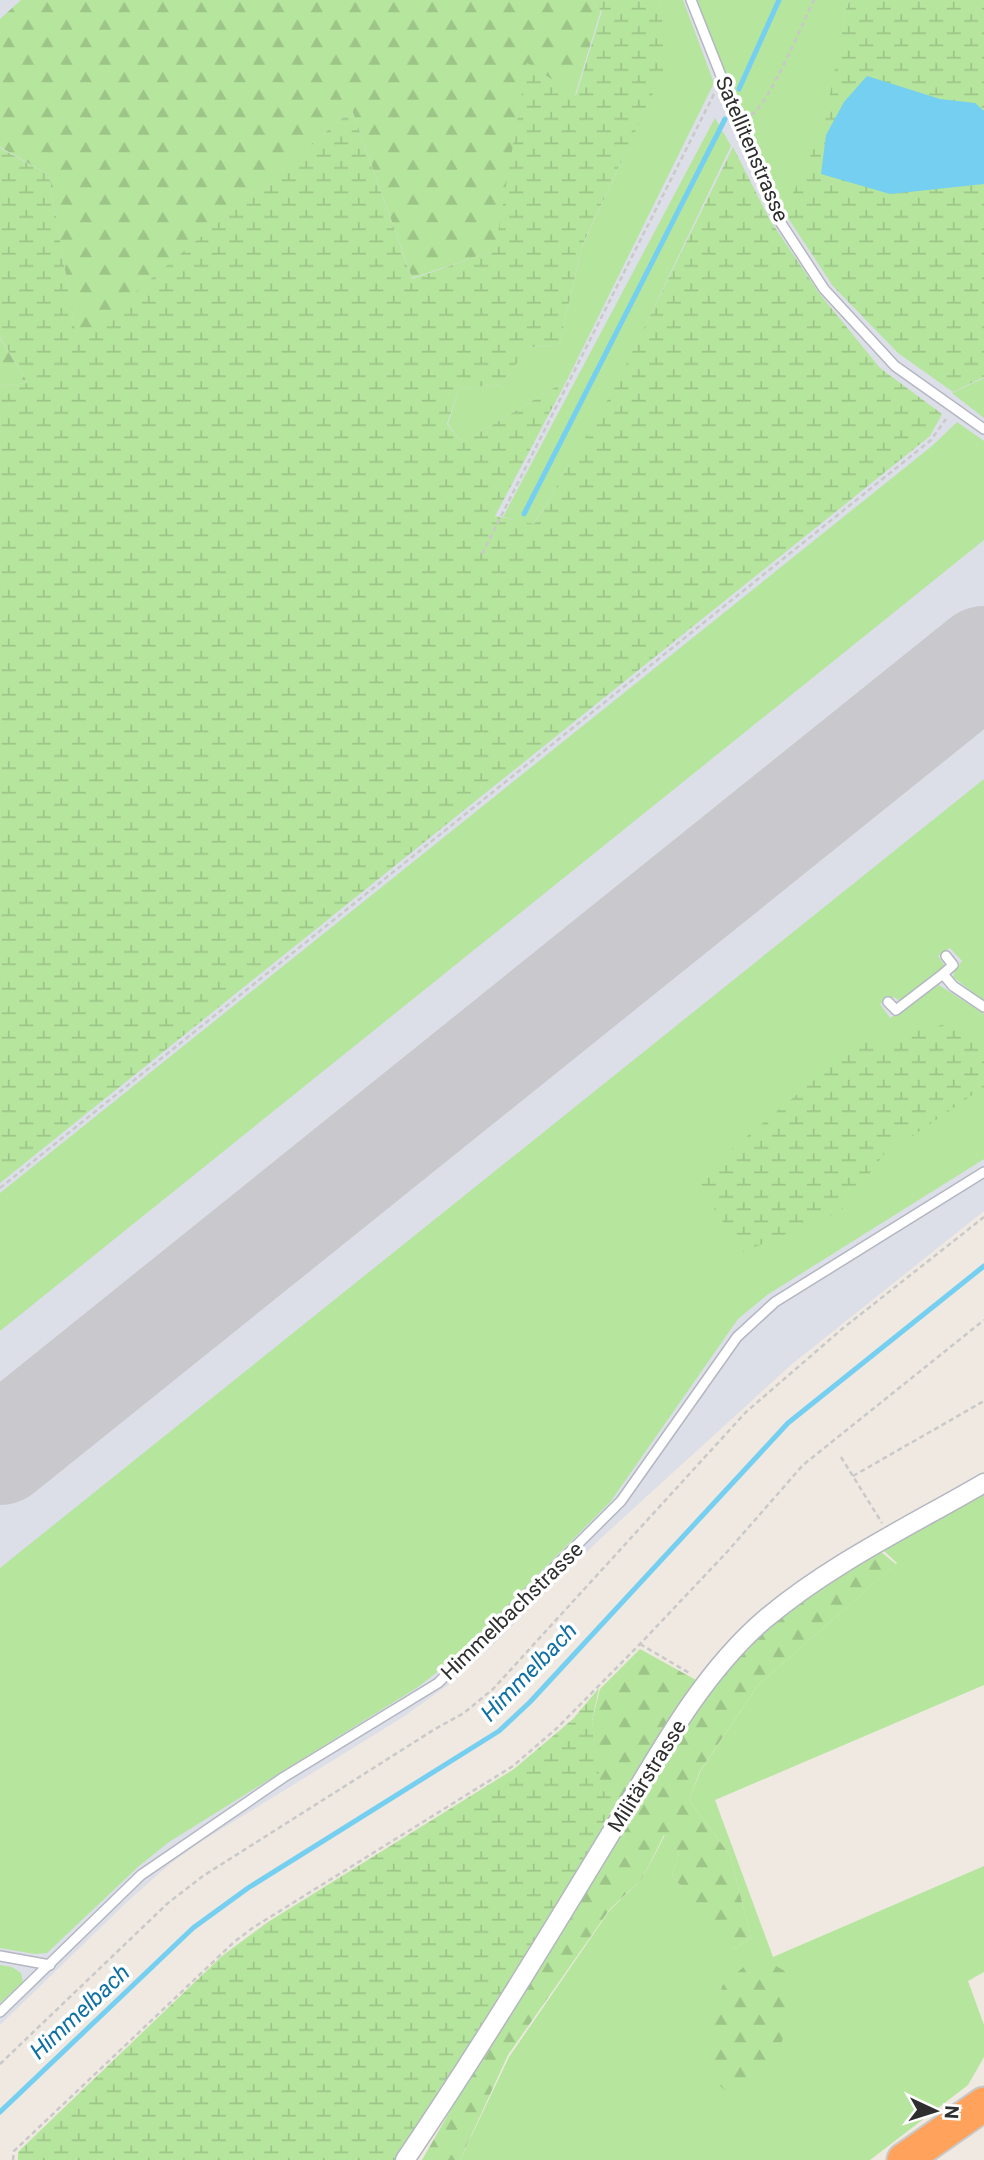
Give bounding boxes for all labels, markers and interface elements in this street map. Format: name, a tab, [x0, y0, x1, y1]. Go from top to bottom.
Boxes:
street label: Satellitenstrasse	[711, 73, 793, 225]
street label: Himmelbachstrasse	[436, 1537, 588, 1685]
water label: Himmelbach	[475, 1617, 583, 1727]
street label: Militärstrasse	[603, 1715, 691, 1837]
water label: Himmelbach	[25, 1959, 135, 2065]
north arrow	[900, 2076, 970, 2146]
text: N	[940, 2105, 963, 2120]

